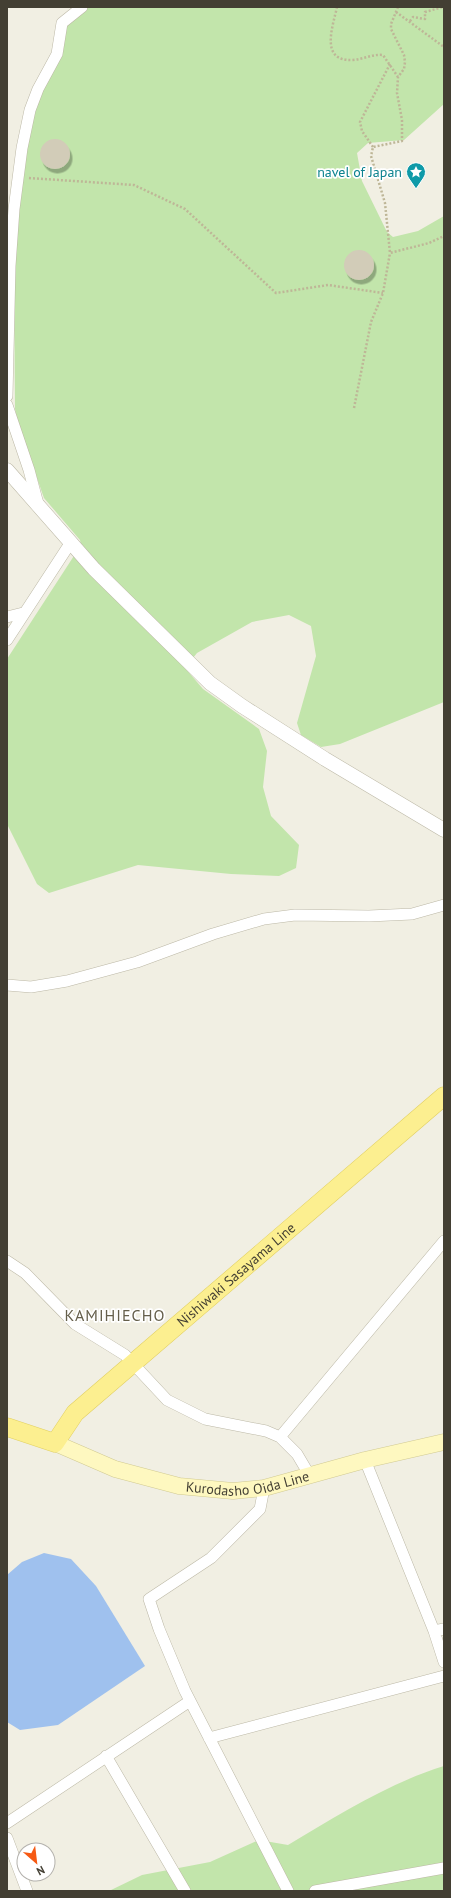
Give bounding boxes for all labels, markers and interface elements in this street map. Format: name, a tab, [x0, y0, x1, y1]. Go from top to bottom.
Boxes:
place icon: navel of Japan	[405, 161, 427, 189]
place label: navel of Japan	[317, 163, 402, 181]
street label: Nishiwaki Sasayama Line	[173, 1219, 299, 1331]
district label: KAMIHIECHO	[65, 1305, 165, 1325]
street label: Kurodasho Oida Line	[185, 1467, 311, 1500]
north arrow	[16, 1842, 56, 1882]
text: N	[34, 1863, 47, 1879]

